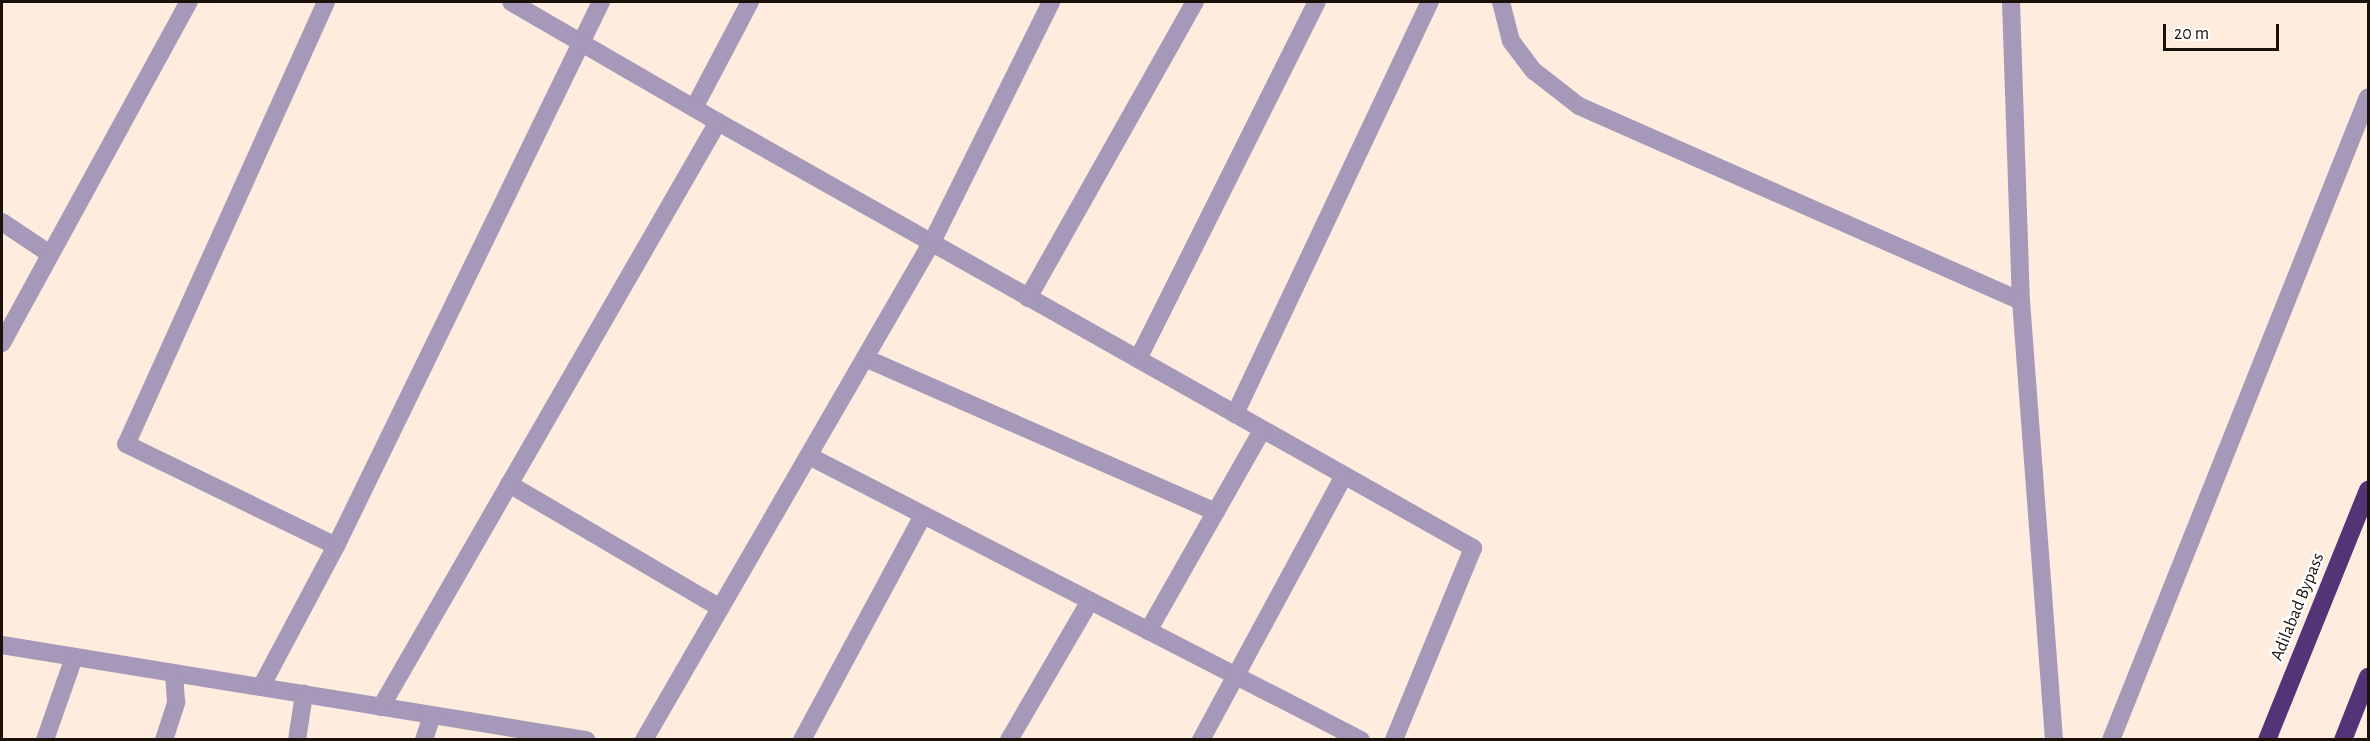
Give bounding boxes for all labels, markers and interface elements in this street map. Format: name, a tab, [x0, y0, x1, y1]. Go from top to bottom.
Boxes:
scale bar	[2166, 12, 2282, 50]
text: 20 m	[2174, 25, 2209, 43]
street label: Adilabad Bypass	[2267, 550, 2329, 664]

